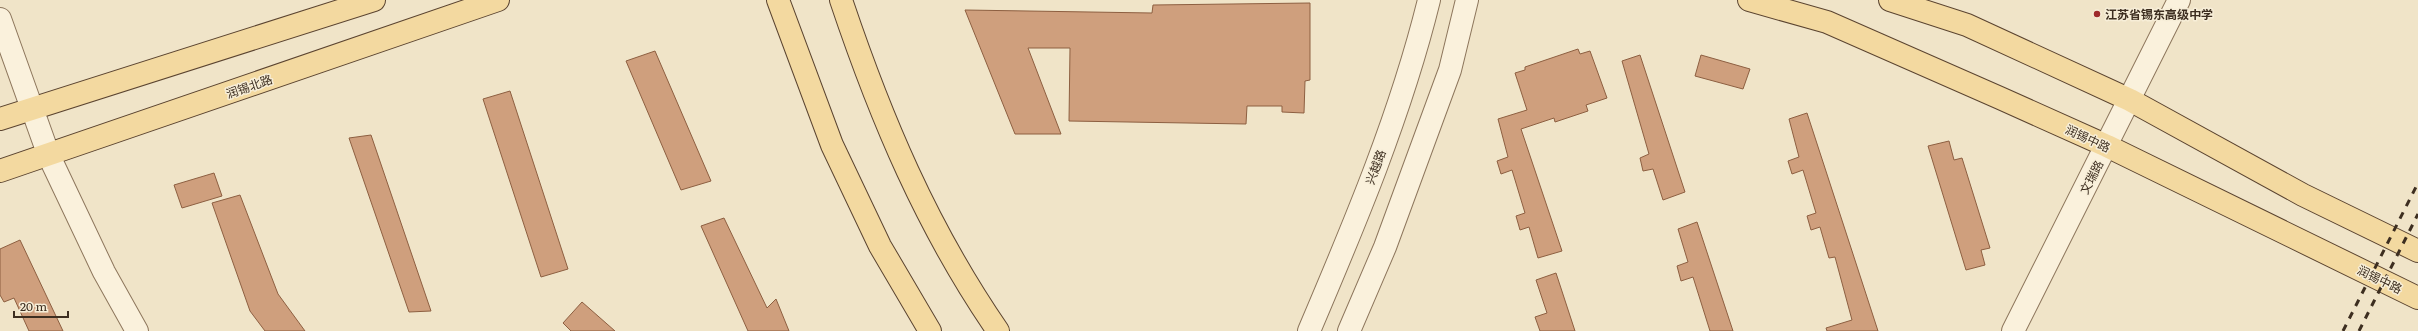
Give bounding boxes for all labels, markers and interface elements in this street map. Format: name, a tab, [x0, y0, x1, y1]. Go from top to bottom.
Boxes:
place label: 江苏省锡东高级中学	[2105, 5, 2213, 23]
marker: 江苏省锡东高级中学	[2092, 9, 2102, 19]
street label: 润锡北路	[223, 70, 275, 102]
street label: 润锡中路	[2062, 120, 2114, 156]
street label: 兴越路	[1360, 147, 1390, 187]
street label: 文瑞路	[2075, 157, 2107, 197]
street label: 润锡中路	[2354, 260, 2406, 298]
scale bar	[14, 293, 68, 319]
text: 20 m	[20, 297, 47, 315]

